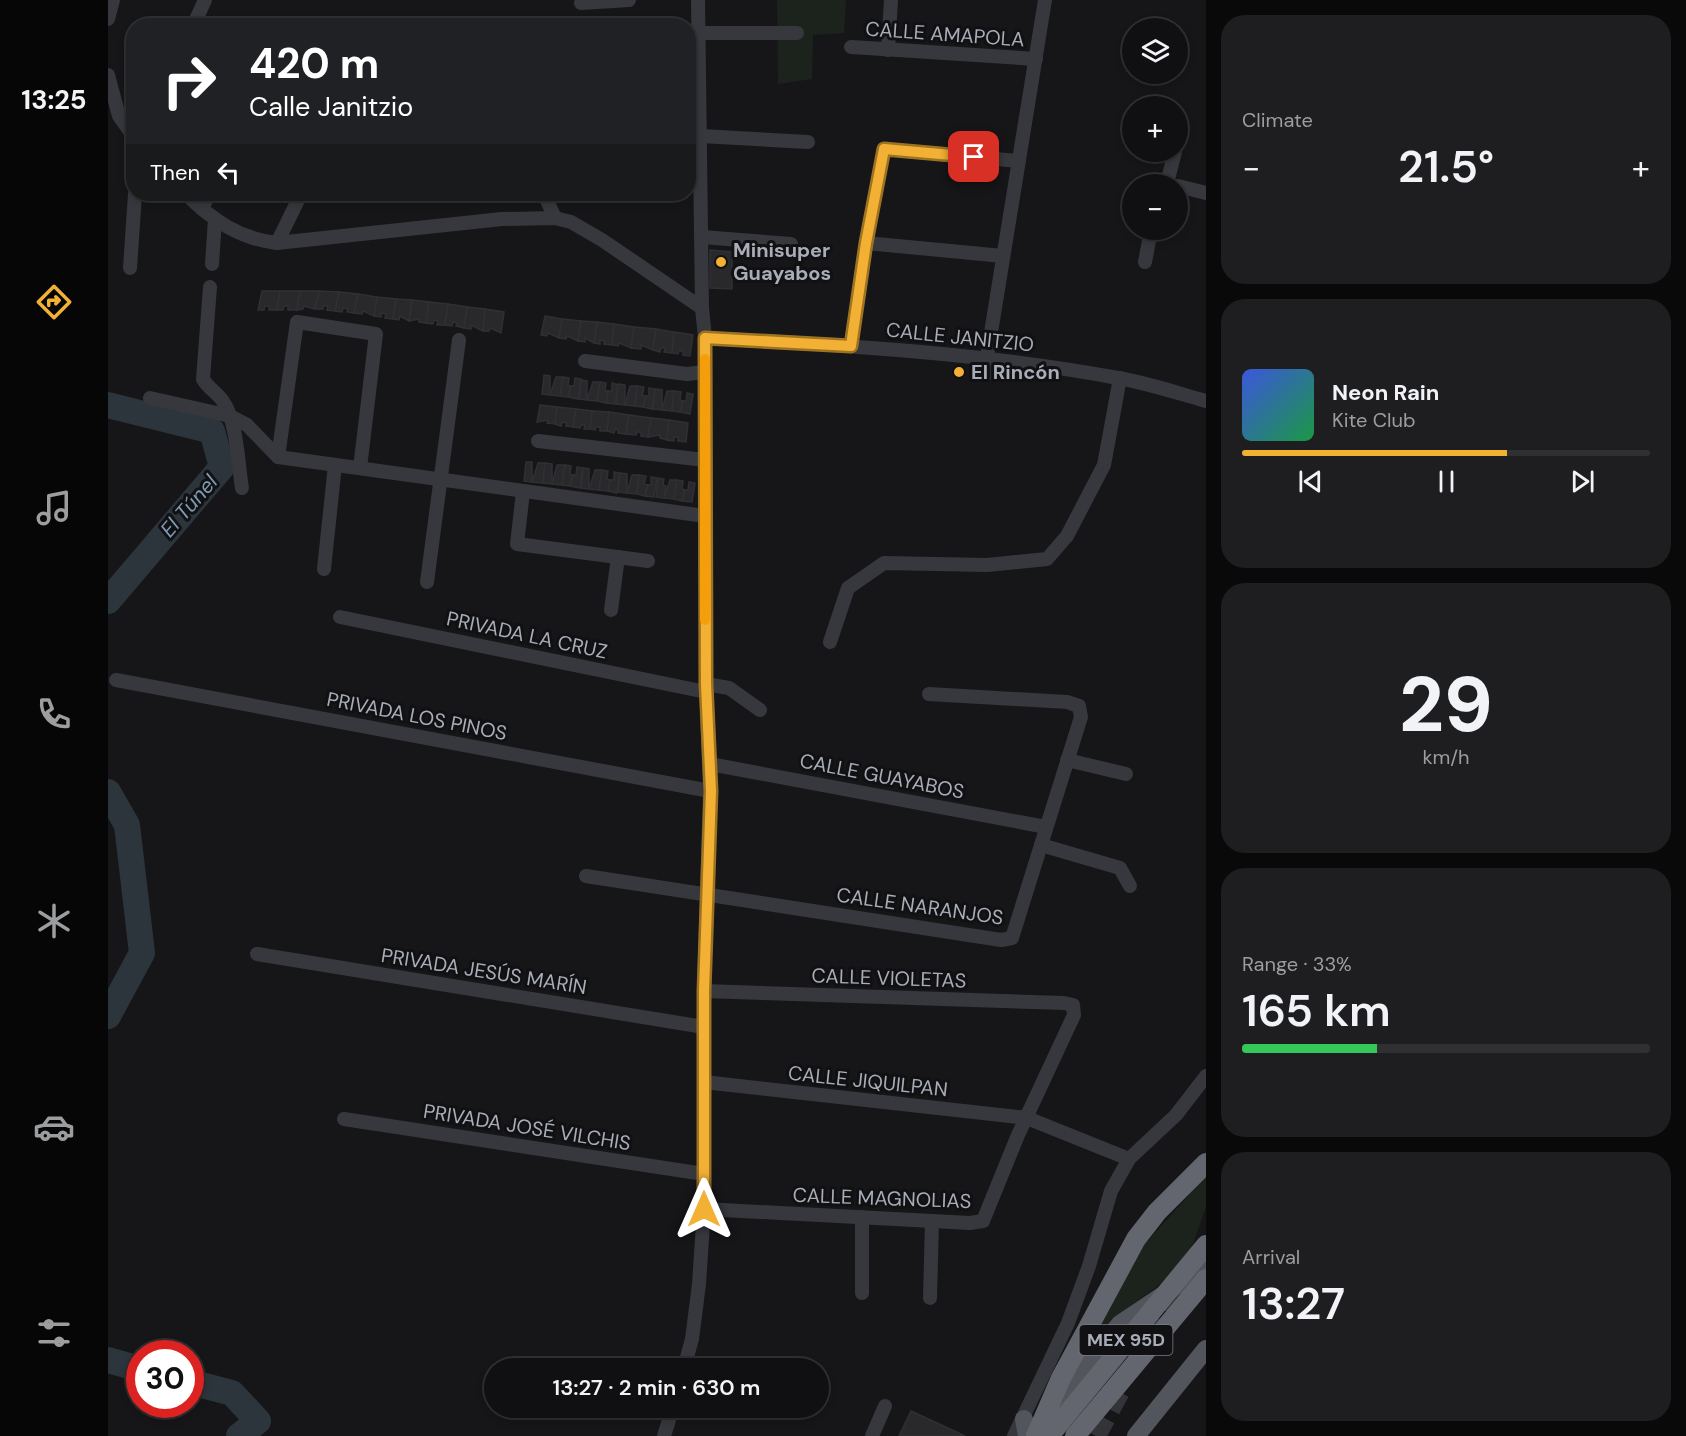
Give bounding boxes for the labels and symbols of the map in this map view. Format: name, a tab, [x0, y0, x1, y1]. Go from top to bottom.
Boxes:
street label: CALLE AMAPOLA	[865, 15, 1025, 53]
pin	[948, 131, 999, 182]
place label: Minisuper Guayabos	[733, 237, 831, 286]
marker: Minisuper Guayabos	[714, 255, 728, 269]
street label: CALLE JANITZIO	[885, 316, 1035, 358]
place label: El Rincón	[971, 359, 1060, 385]
marker: El Rincón	[952, 365, 966, 379]
water label: El Túnel	[154, 469, 224, 543]
street label: PRIVADA LA CRUZ	[444, 605, 610, 665]
street label: PRIVADA LOS PINOS	[325, 686, 509, 746]
street label: CALLE GUAYABOS	[798, 747, 966, 805]
street label: CALLE NARANJOS	[835, 881, 1005, 931]
street label: PRIVADA JESÚS MARÍN	[379, 942, 589, 1000]
street label: CALLE VIOLETAS	[811, 962, 967, 994]
street label: CALLE JIQUILPAN	[787, 1060, 949, 1102]
street label: PRIVADA JOSÉ VILCHIS	[422, 1098, 632, 1156]
position arrow	[672, 1177, 736, 1241]
street label: CALLE MAGNOLIAS	[792, 1182, 972, 1214]
road number: MEX 95D	[1080, 1325, 1172, 1355]
speed limit sign: 30	[126, 1340, 204, 1418]

